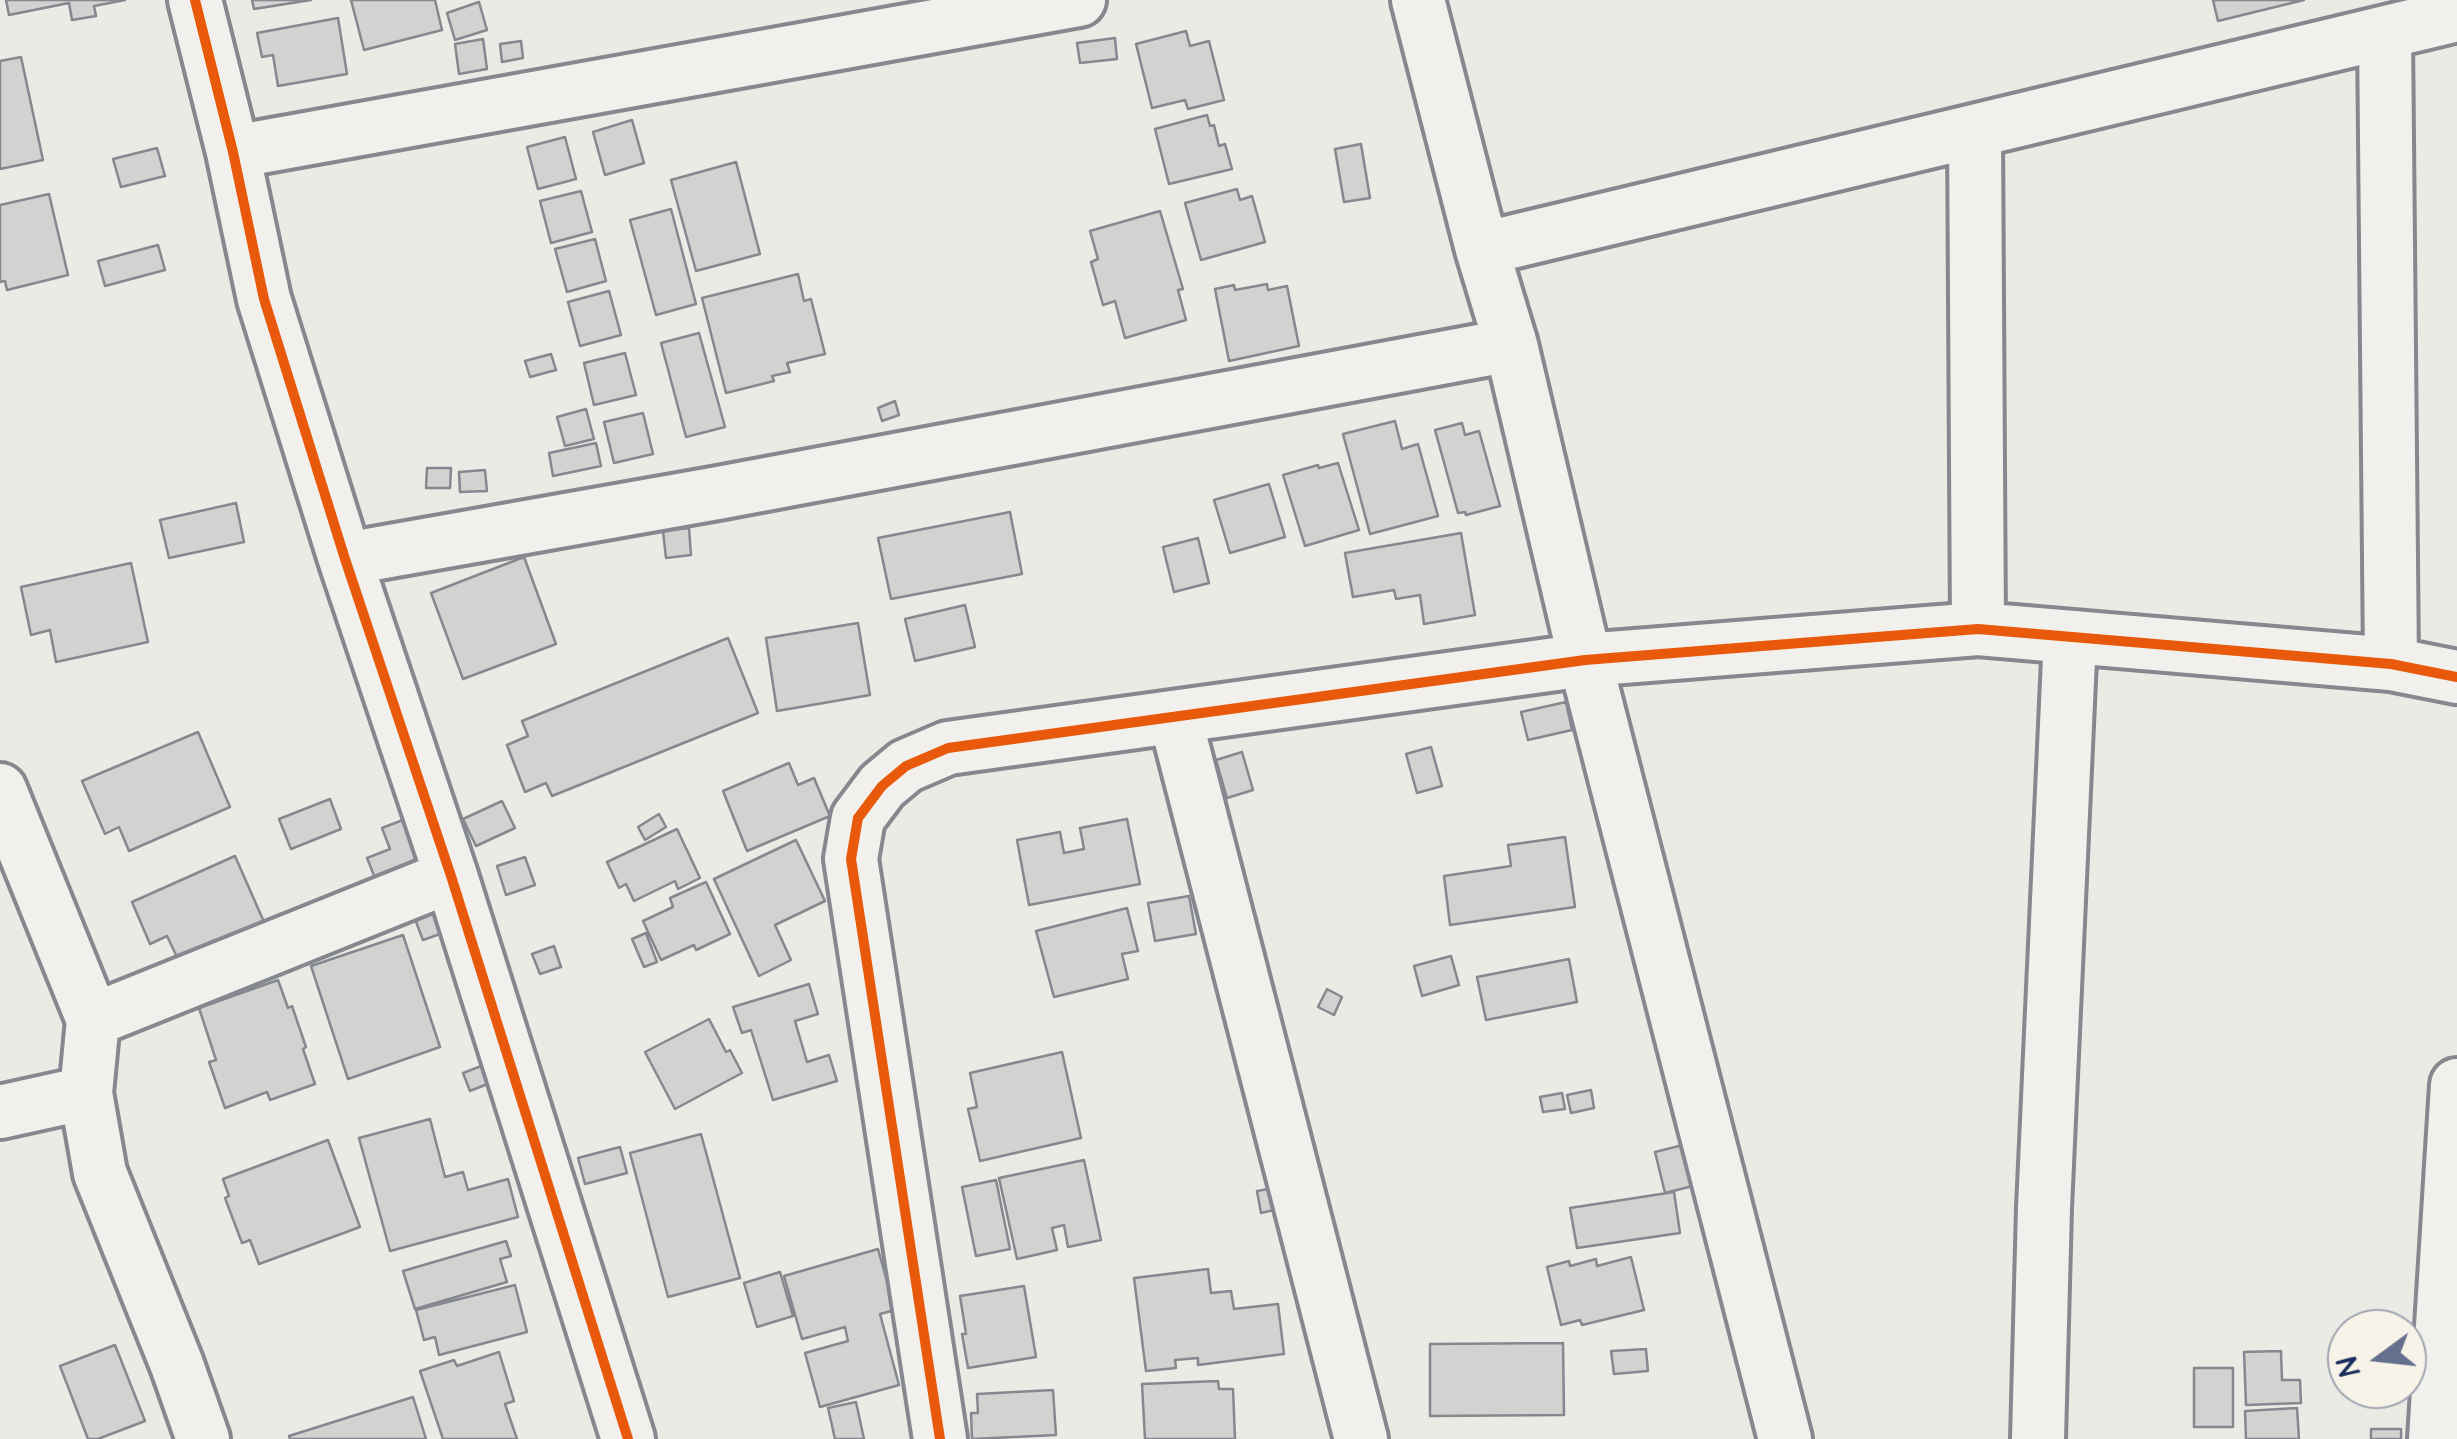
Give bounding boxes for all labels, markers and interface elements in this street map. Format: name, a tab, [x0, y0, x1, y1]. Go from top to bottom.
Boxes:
north arrow	[2327, 1309, 2427, 1409]
text: N	[2328, 1353, 2371, 1380]

